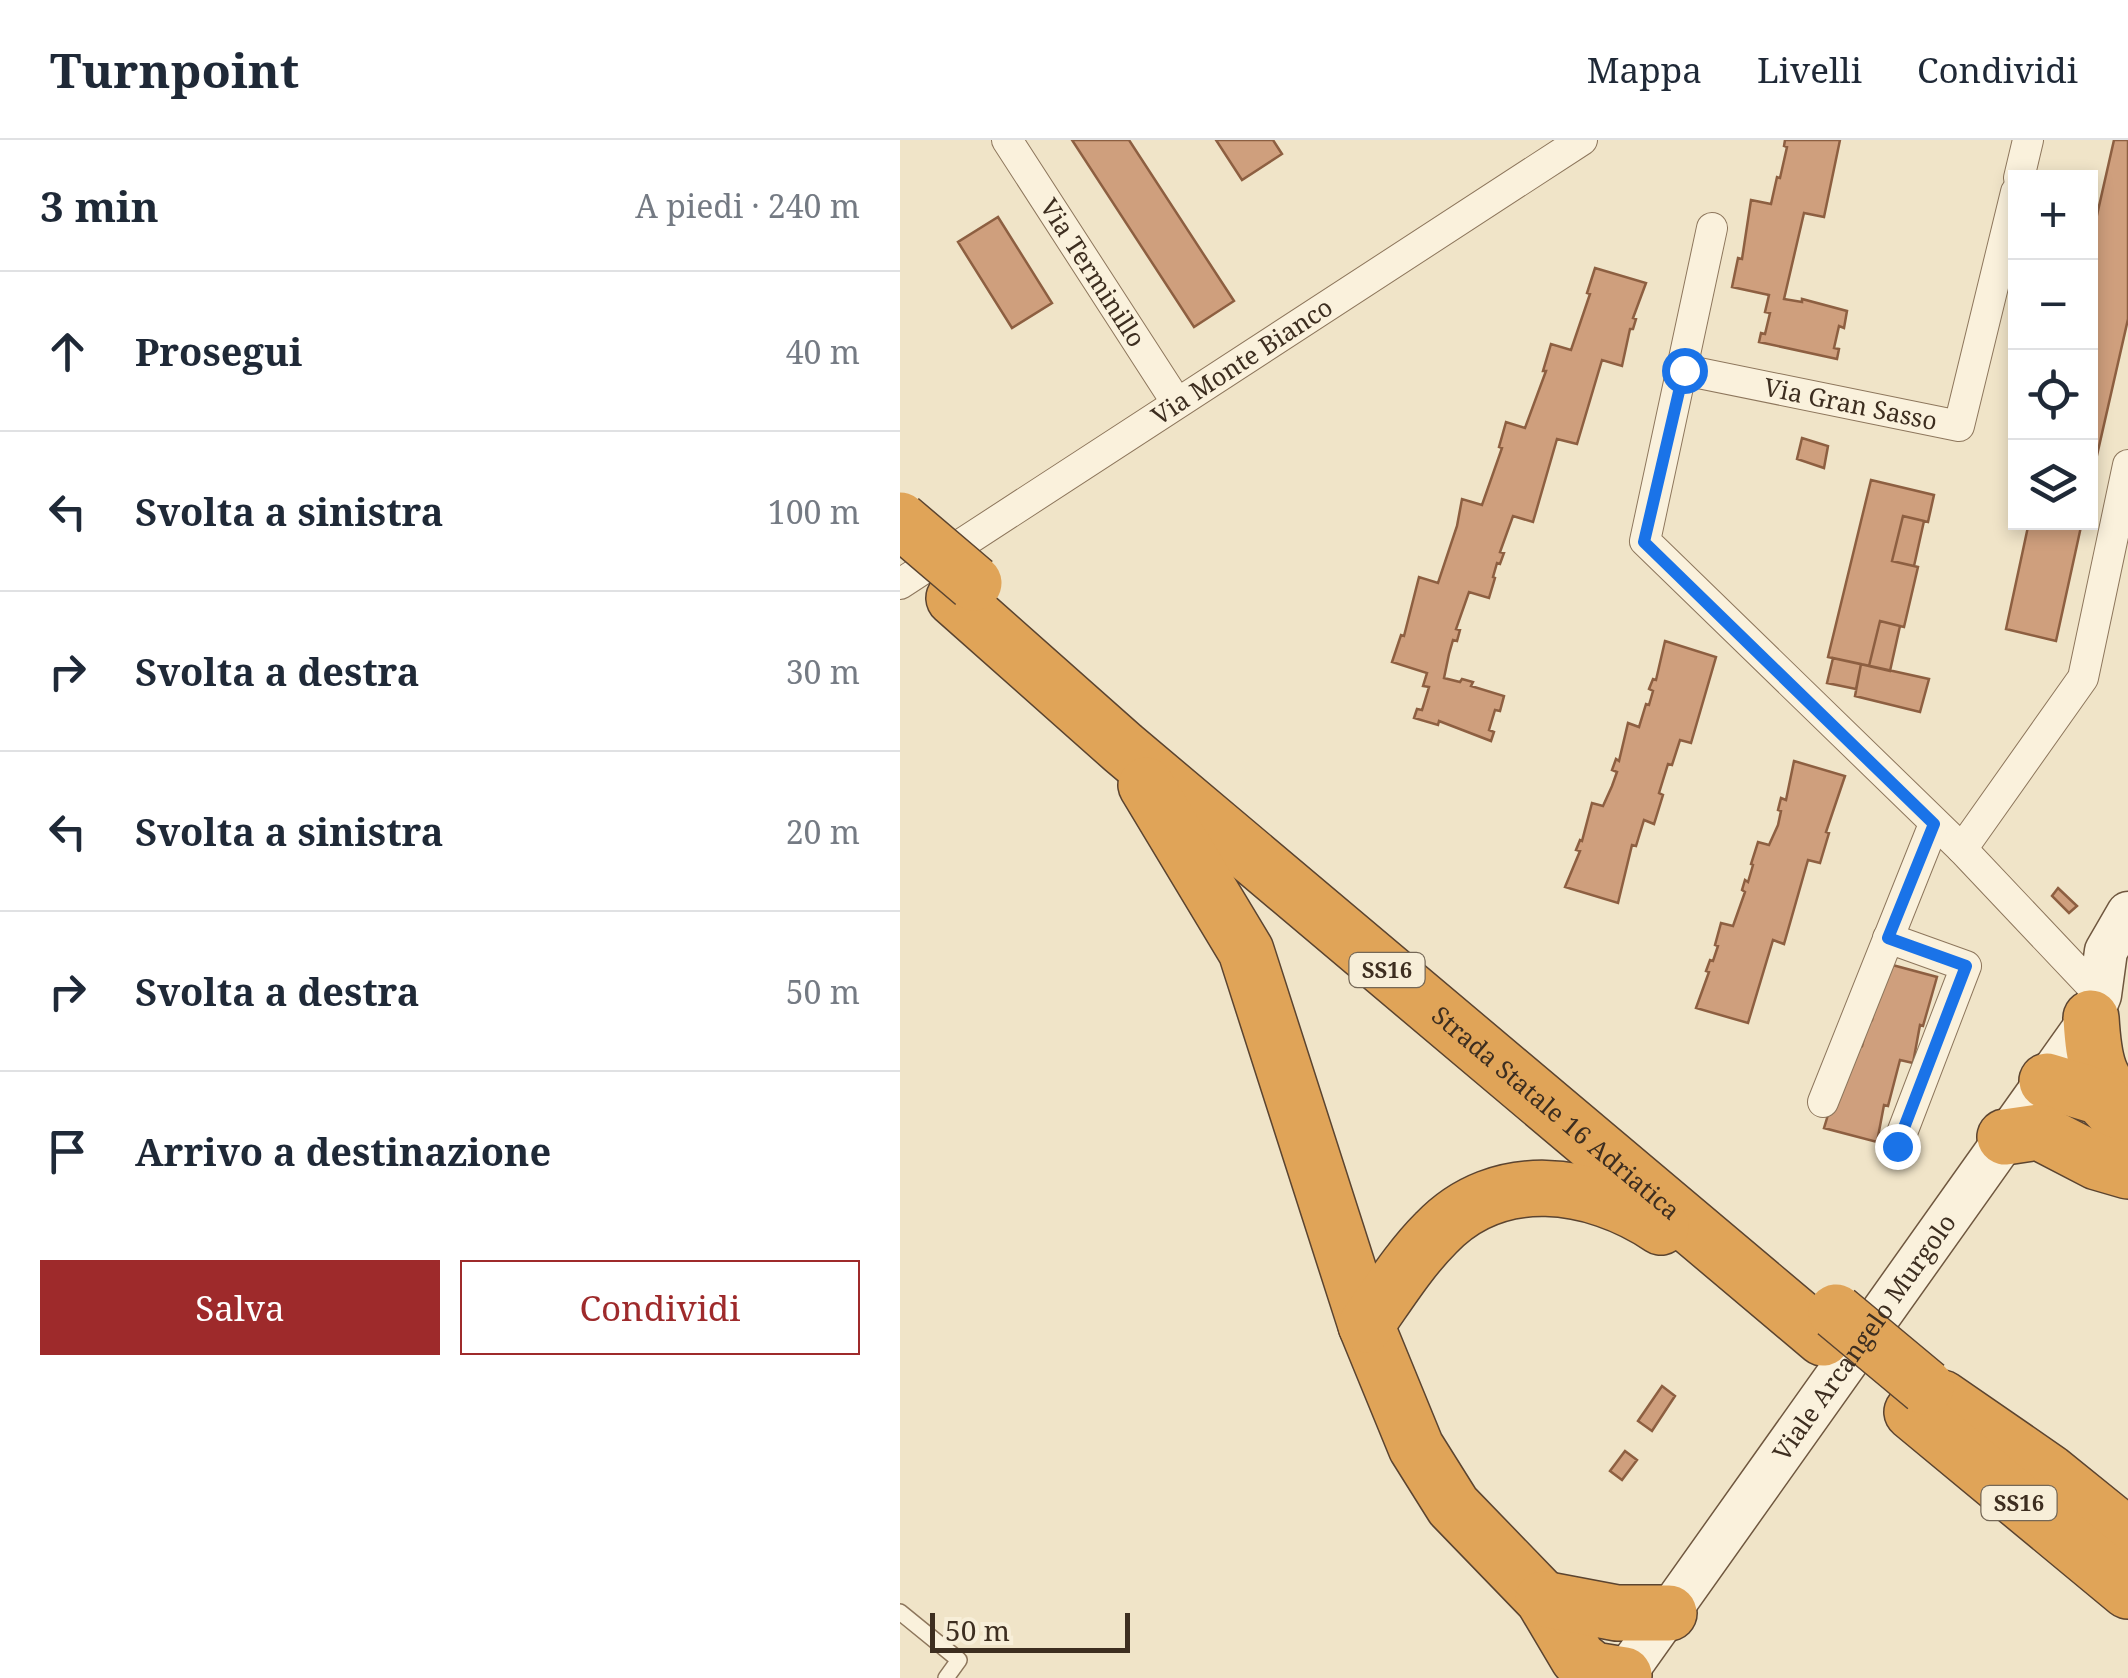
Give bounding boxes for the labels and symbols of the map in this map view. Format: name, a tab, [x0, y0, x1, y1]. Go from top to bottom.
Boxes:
street label: Via Terminillo	[1033, 191, 1154, 353]
street label: Via Monte Bianco	[1144, 289, 1338, 432]
route start	[1662, 348, 1708, 394]
street label: Via Gran Sasso	[1761, 369, 1940, 437]
road number: SS16	[1350, 953, 1424, 987]
street label: Strada Statale 16 Adriatica	[1425, 998, 1688, 1226]
route end	[1875, 1124, 1921, 1170]
street label: Viale Arcangelo Murgolo	[1764, 1206, 1963, 1467]
road number: SS16	[1982, 1486, 2056, 1520]
scale bar	[930, 1608, 1130, 1652]

